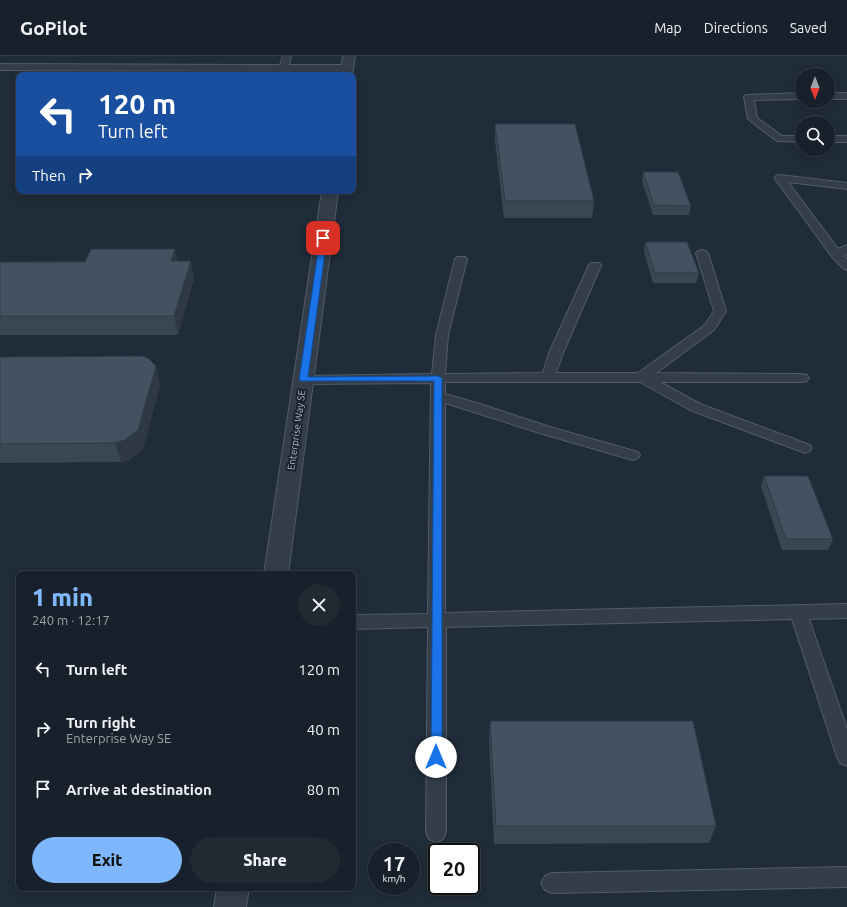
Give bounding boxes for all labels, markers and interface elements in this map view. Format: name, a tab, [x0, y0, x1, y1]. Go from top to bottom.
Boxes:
text: GoPilot	[20, 17, 87, 39]
text: Map	[654, 20, 682, 36]
text: Directions	[704, 20, 768, 36]
text: Saved	[790, 20, 827, 36]
north arrow	[795, 68, 835, 108]
map controls	[795, 68, 835, 156]
icon: left	[32, 88, 84, 140]
text: 120 m	[98, 88, 176, 119]
button: search	[795, 116, 835, 156]
text: Turn left	[98, 121, 168, 141]
icon: right	[74, 164, 96, 186]
text: Then	[32, 167, 66, 184]
pin	[306, 221, 340, 255]
icon: arrive	[312, 227, 334, 249]
street label: Enterprise Way SE	[285, 389, 308, 471]
text: 1 min	[32, 584, 93, 611]
button: close	[298, 584, 340, 626]
text: 240 m · 12:17	[32, 613, 110, 627]
icon: left	[32, 658, 54, 680]
text: Turn left	[66, 661, 127, 678]
text: 120 m	[298, 661, 340, 678]
text: Turn right	[66, 714, 136, 731]
icon: right	[32, 718, 54, 740]
text: 40 m	[307, 721, 340, 738]
text: Enterprise Way SE	[66, 731, 171, 745]
position arrow	[415, 736, 457, 778]
icon: arrive	[32, 778, 54, 800]
text: Arrive at destination	[66, 781, 212, 798]
text: 80 m	[307, 781, 340, 798]
button: Exit	[32, 837, 182, 883]
button: Share	[190, 837, 340, 883]
speed limit sign: 20	[428, 843, 480, 895]
text: 17	[383, 852, 405, 875]
text: km/h	[382, 873, 406, 884]

